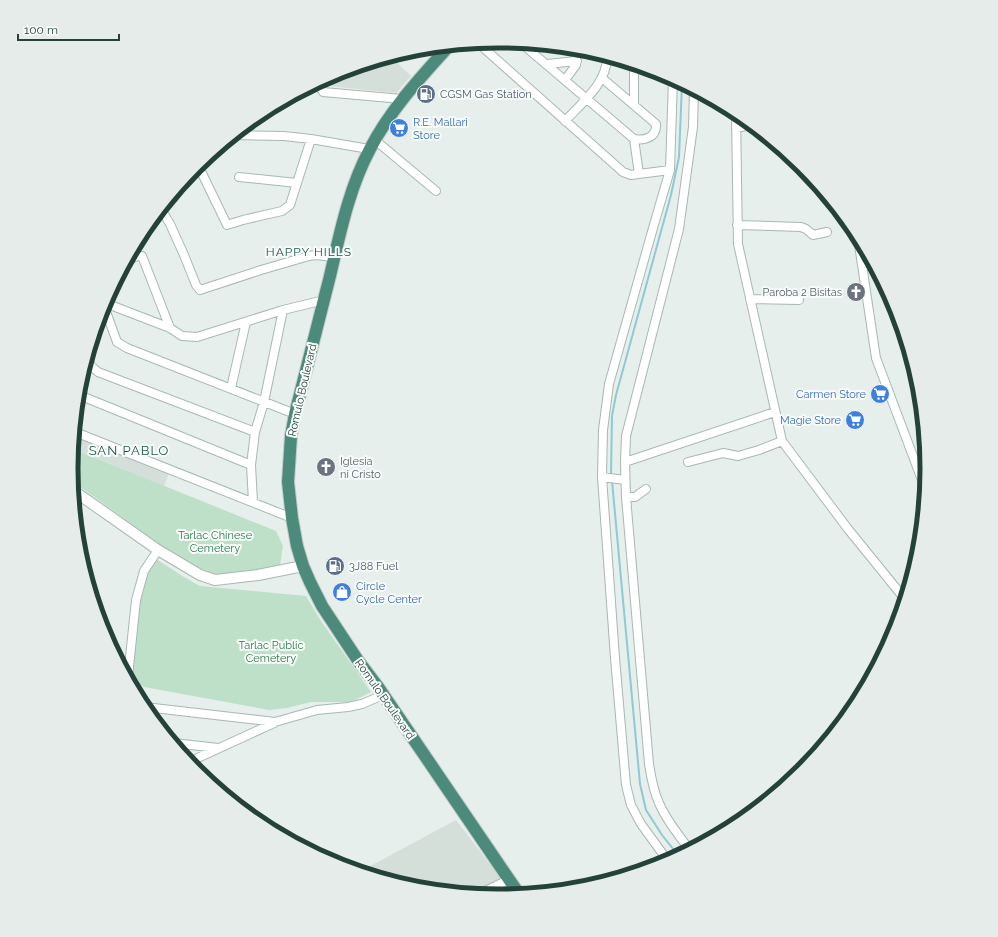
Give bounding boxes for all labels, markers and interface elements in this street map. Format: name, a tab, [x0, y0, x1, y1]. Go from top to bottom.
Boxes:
scale bar	[18, 16, 119, 42]
text: 100 m	[24, 23, 58, 37]
fuel station icon: CGSM Gas Station	[415, 83, 437, 105]
place label: CGSM Gas Station	[440, 88, 532, 101]
place label: R.E. Mallari Store	[413, 116, 468, 142]
supermarket icon: R.E. Mallari Store	[388, 117, 410, 139]
district label: HAPPY HILLS	[266, 245, 352, 259]
church icon: Paroba 2 Bisitas	[845, 281, 867, 303]
place label: Paroba 2 Bisitas	[762, 286, 842, 299]
street label: Romulo Boulevard	[286, 342, 319, 438]
supermarket icon: Carmen Store	[869, 383, 891, 405]
place label: Carmen Store	[796, 388, 867, 401]
supermarket icon: Magie Store	[844, 409, 866, 431]
place label: Magie Store	[780, 414, 842, 427]
district label: SAN PABLO	[89, 443, 169, 458]
place label: Iglesia ni Cristo	[340, 455, 381, 481]
church icon: Iglesia ni Cristo	[315, 456, 337, 478]
park label: Tarlac Chinese Cemetery	[178, 529, 253, 555]
fuel station icon: 3J88 Fuel	[324, 555, 346, 577]
place label: 3J88 Fuel	[349, 560, 398, 573]
place label: Circle Cycle Center	[356, 580, 422, 606]
shop icon: Circle Cycle Center	[331, 581, 353, 603]
park label: Tarlac Public Cemetery	[239, 639, 303, 665]
street label: Romulo Boulevard	[352, 657, 417, 742]

